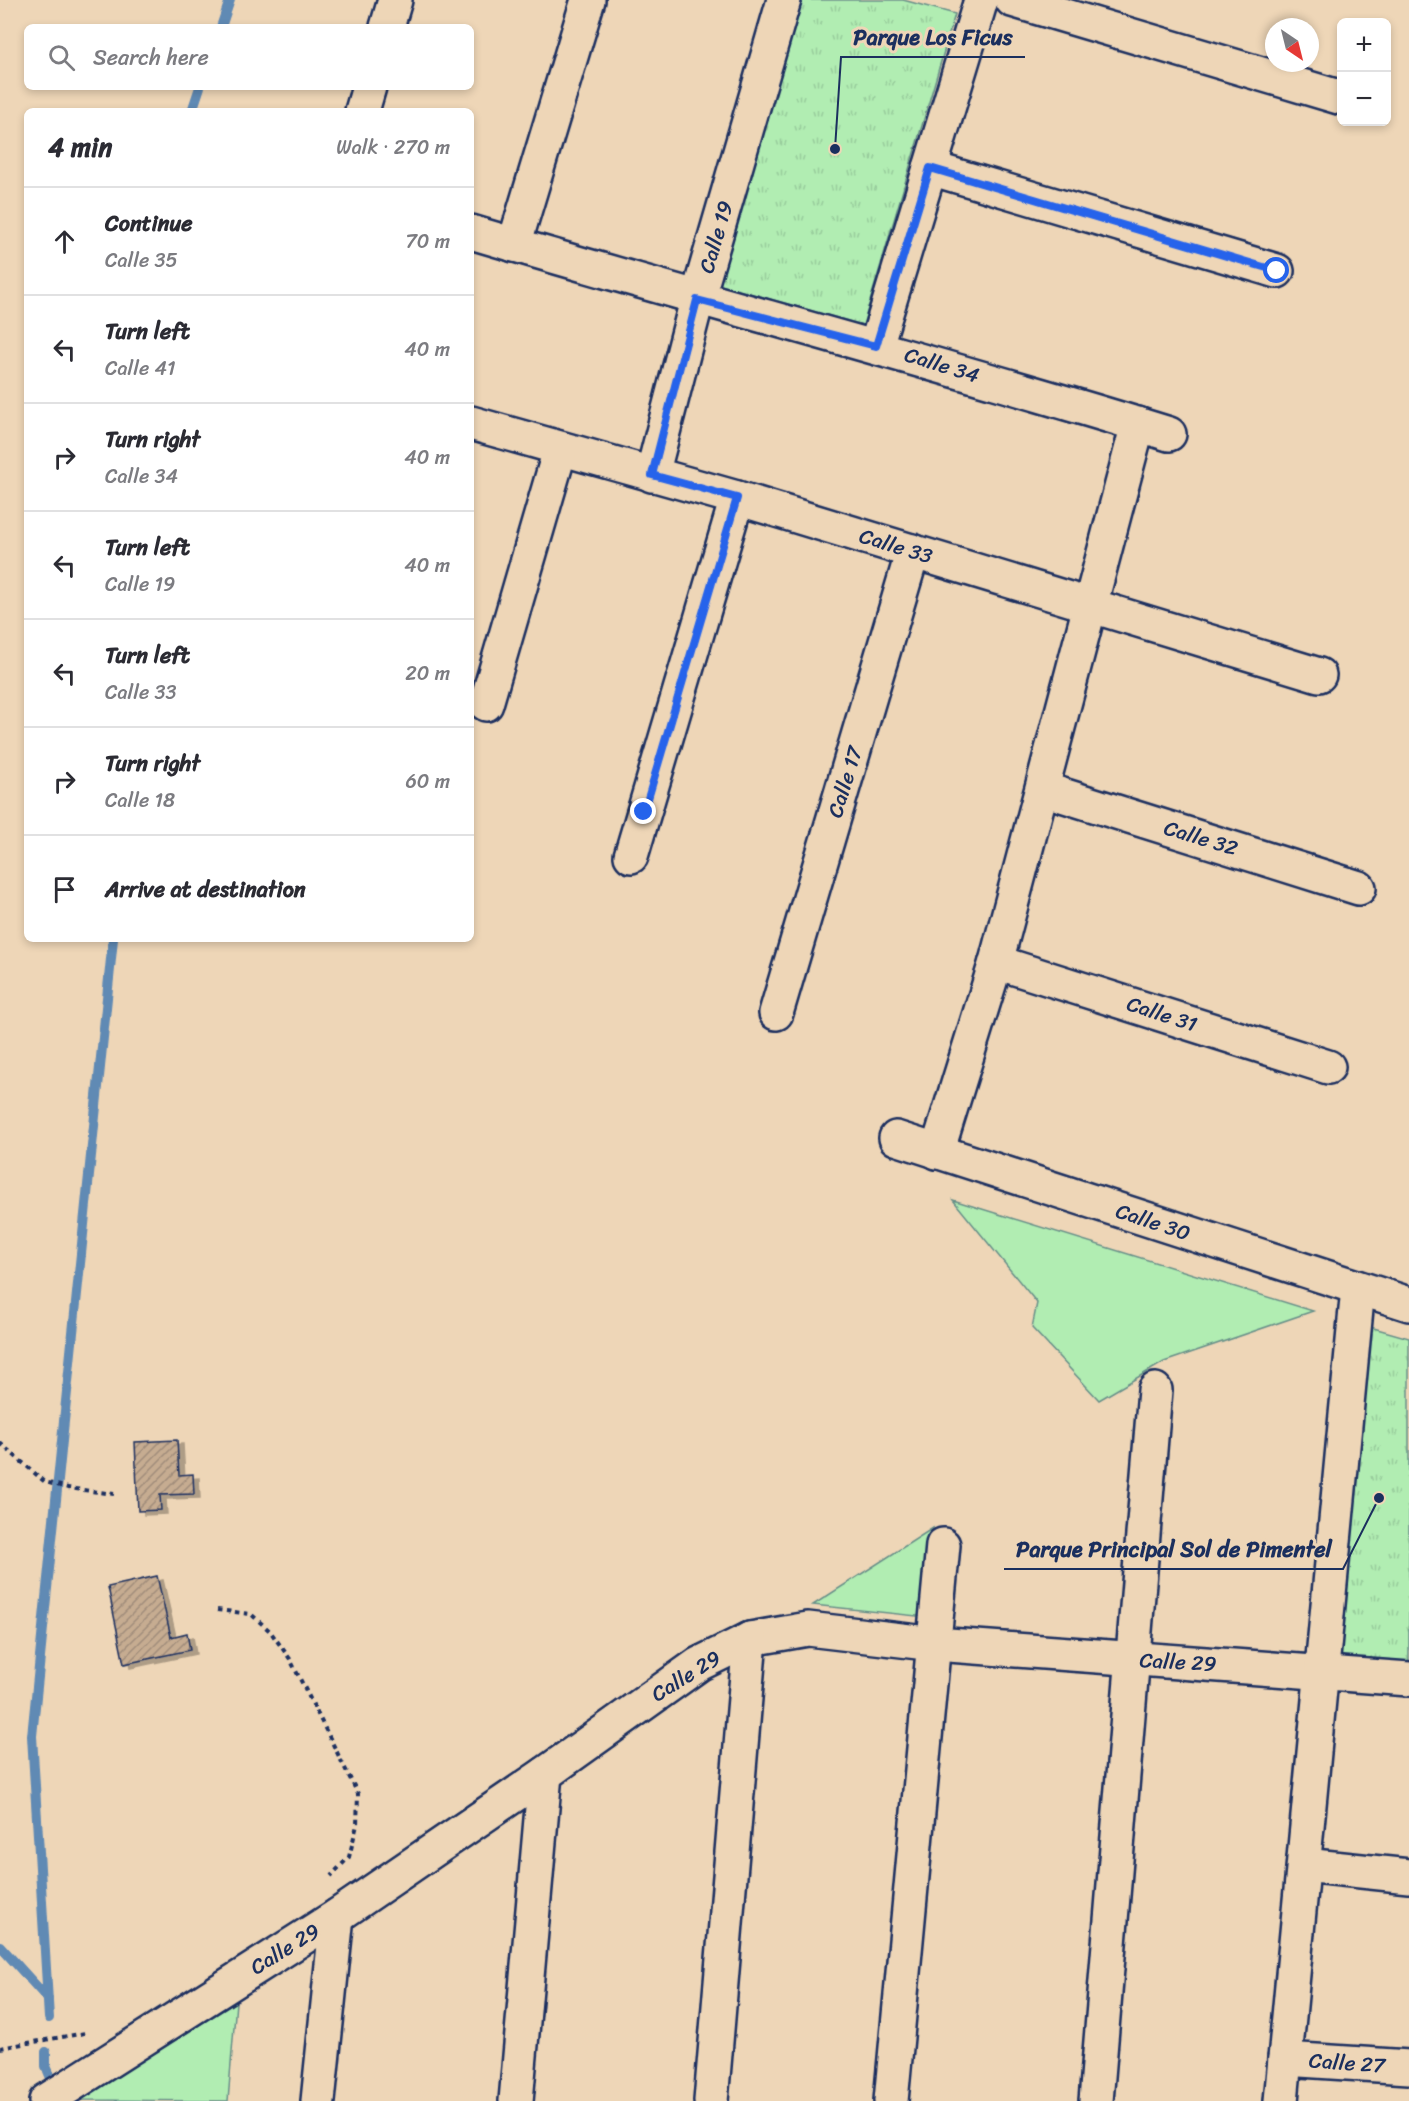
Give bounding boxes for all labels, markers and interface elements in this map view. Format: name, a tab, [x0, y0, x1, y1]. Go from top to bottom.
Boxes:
callout: Parque Los Ficus	[841, 17, 1025, 57]
text: Parque Los Ficus	[853, 18, 1014, 57]
north arrow	[1265, 18, 1319, 72]
map controls	[1337, 18, 1391, 126]
button: +	[1337, 18, 1391, 72]
search box	[24, 24, 474, 90]
text: Search here	[93, 38, 209, 77]
icon: search	[45, 41, 78, 74]
button: −	[1337, 72, 1391, 126]
text: 4 min	[48, 124, 112, 170]
text: Walk · 270 m	[336, 130, 450, 165]
street label: Calle 19	[688, 196, 744, 278]
text: Continue	[105, 204, 193, 243]
text: 70 m	[405, 224, 450, 259]
icon: ahead	[48, 225, 81, 258]
text: Calle 35	[105, 243, 178, 278]
route start	[1263, 257, 1289, 283]
text: Turn left	[105, 312, 190, 351]
text: 40 m	[404, 332, 450, 367]
icon: left	[48, 333, 81, 366]
street label: Calle 34	[900, 336, 984, 394]
text: Calle 41	[105, 351, 175, 386]
text: Turn right	[105, 420, 200, 459]
text: 40 m	[404, 440, 450, 475]
icon: right	[48, 441, 81, 474]
text: Calle 34	[105, 459, 178, 494]
street label: Calle 33	[855, 517, 938, 575]
text: Turn left	[105, 528, 190, 567]
text: 40 m	[404, 548, 450, 583]
icon: left	[48, 549, 81, 582]
text: Calle 19	[105, 567, 175, 602]
text: Turn left	[105, 636, 190, 675]
text: 20 m	[405, 656, 450, 691]
icon: left	[48, 657, 81, 690]
text: Calle 33	[105, 675, 176, 710]
street label: Calle 17	[816, 740, 874, 822]
text: Turn right	[105, 744, 200, 783]
text: 60 m	[405, 764, 450, 799]
icon: right	[48, 765, 81, 798]
text: Calle 18	[105, 783, 175, 818]
route end	[630, 798, 656, 824]
street label: Calle 32	[1159, 809, 1243, 867]
text: Arrive at destination	[105, 870, 306, 909]
icon: arrive	[48, 873, 81, 906]
street label: Calle 31	[1122, 985, 1202, 1043]
street label: Calle 30	[1111, 1192, 1195, 1252]
callout: Parque Principal Sol de Pimentel	[1004, 1529, 1343, 1569]
text: Parque Principal Sol de Pimentel	[1016, 1530, 1334, 1569]
street label: Calle 29	[643, 1639, 729, 1712]
street label: Calle 29	[1139, 1641, 1217, 1683]
street label: Calle 29	[242, 1912, 328, 1985]
street label: Calle 27	[1308, 2041, 1388, 2085]

